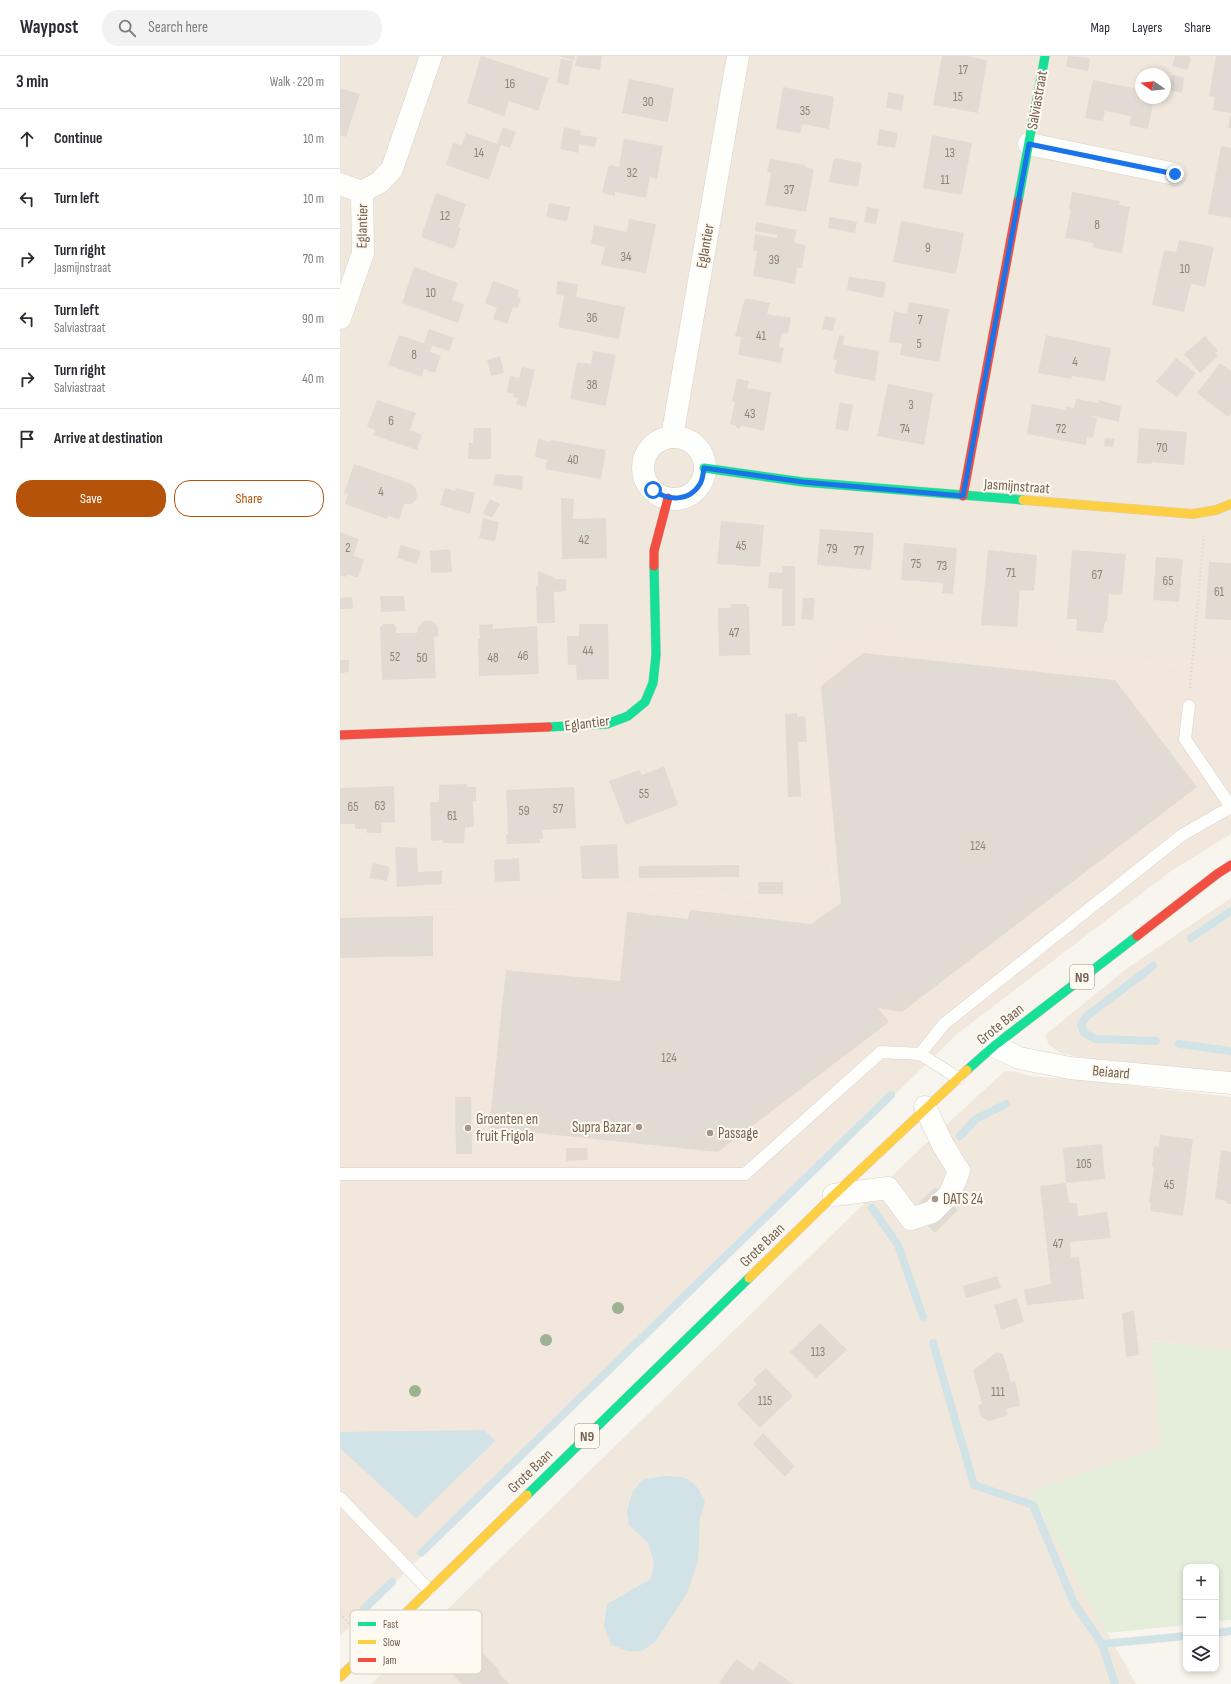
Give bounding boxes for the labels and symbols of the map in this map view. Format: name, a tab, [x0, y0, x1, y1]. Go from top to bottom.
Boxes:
house number: 17	[958, 62, 969, 78]
north arrow	[1135, 68, 1171, 104]
street label: Salviastraat	[1023, 69, 1052, 131]
house number: 16	[505, 76, 515, 92]
house number: 15	[953, 89, 963, 105]
house number: 30	[642, 94, 654, 110]
house number: 35	[800, 103, 810, 119]
house number: 14	[474, 145, 485, 161]
house number: 13	[945, 145, 955, 161]
house number: 32	[627, 165, 637, 181]
route end	[1166, 165, 1184, 183]
house number: 11	[940, 172, 950, 188]
house number: 37	[784, 182, 795, 198]
street label: Eglantier	[353, 203, 372, 249]
house number: 12	[440, 208, 450, 224]
house number: 8	[1094, 217, 1100, 233]
street label: Eglantier	[692, 222, 719, 270]
house number: 9	[925, 240, 931, 256]
house number: 34	[621, 249, 632, 265]
house number: 39	[768, 252, 780, 268]
house number: 10	[1180, 261, 1190, 277]
house number: 10	[426, 285, 436, 301]
house number: 36	[586, 310, 598, 326]
house number: 7	[917, 312, 923, 328]
house number: 41	[756, 328, 766, 344]
house number: 5	[916, 336, 922, 352]
house number: 8	[411, 347, 417, 363]
house number: 4	[1072, 354, 1078, 370]
house number: 38	[586, 377, 598, 393]
house number: 3	[908, 397, 914, 413]
house number: 43	[745, 406, 755, 422]
house number: 6	[388, 413, 394, 429]
house number: 74	[900, 421, 911, 437]
house number: 72	[1056, 421, 1066, 437]
house number: 70	[1157, 440, 1168, 456]
house number: 40	[567, 452, 579, 468]
street label: Jasmijnstraat	[982, 475, 1051, 498]
route start	[644, 481, 662, 499]
house number: 4	[378, 484, 384, 500]
house number: 42	[579, 532, 589, 548]
house number: 45	[736, 538, 746, 554]
house number: 2	[345, 540, 351, 556]
house number: 79	[827, 541, 838, 557]
house number: 77	[854, 543, 865, 559]
house number: 75	[911, 556, 921, 572]
house number: 73	[937, 558, 947, 574]
house number: 71	[1006, 565, 1016, 581]
house number: 67	[1092, 567, 1103, 583]
house number: 65	[1163, 573, 1173, 589]
house number: 61	[1214, 584, 1225, 600]
house number: 47	[729, 625, 740, 641]
house number: 44	[583, 643, 594, 659]
house number: 46	[517, 648, 529, 664]
house number: 52	[390, 649, 400, 665]
house number: 50	[416, 650, 428, 666]
house number: 48	[487, 650, 499, 666]
street label: Eglantier	[564, 711, 611, 736]
house number: 55	[639, 786, 649, 802]
house number: 63	[374, 798, 386, 814]
house number: 65	[348, 799, 358, 815]
house number: 57	[553, 801, 564, 817]
house number: 59	[519, 803, 530, 819]
house number: 61	[447, 808, 458, 824]
house number: 124	[970, 838, 986, 854]
road number: N9	[1070, 965, 1094, 989]
street label: Grote Baan	[973, 1000, 1028, 1049]
house number: 124	[661, 1050, 677, 1066]
street label: Beiaard	[1092, 1061, 1130, 1084]
place label: Groenten en fruit Frigola	[476, 1110, 538, 1146]
place label: Supra Bazar	[572, 1118, 632, 1137]
marker: Supra Bazar	[634, 1122, 644, 1132]
marker: Groenten en fruit Frigola	[463, 1123, 473, 1133]
place label: Passage	[718, 1124, 758, 1143]
marker: Passage	[705, 1128, 715, 1138]
house number: 105	[1076, 1156, 1092, 1172]
house number: 45	[1164, 1177, 1174, 1193]
place label: DATS 24	[943, 1190, 983, 1209]
marker: DATS 24	[930, 1194, 940, 1204]
street label: Grote Baan	[736, 1219, 789, 1271]
house number: 47	[1053, 1236, 1064, 1252]
house number: 113	[811, 1344, 825, 1360]
house number: 111	[991, 1384, 1005, 1400]
house number: 115	[758, 1393, 772, 1409]
road number: N9	[575, 1424, 599, 1448]
street label: Grote Baan	[504, 1445, 557, 1497]
legend	[350, 1610, 482, 1674]
text: Fast	[383, 1618, 399, 1631]
text: Slow	[383, 1636, 400, 1649]
text: Jam	[382, 1654, 397, 1667]

